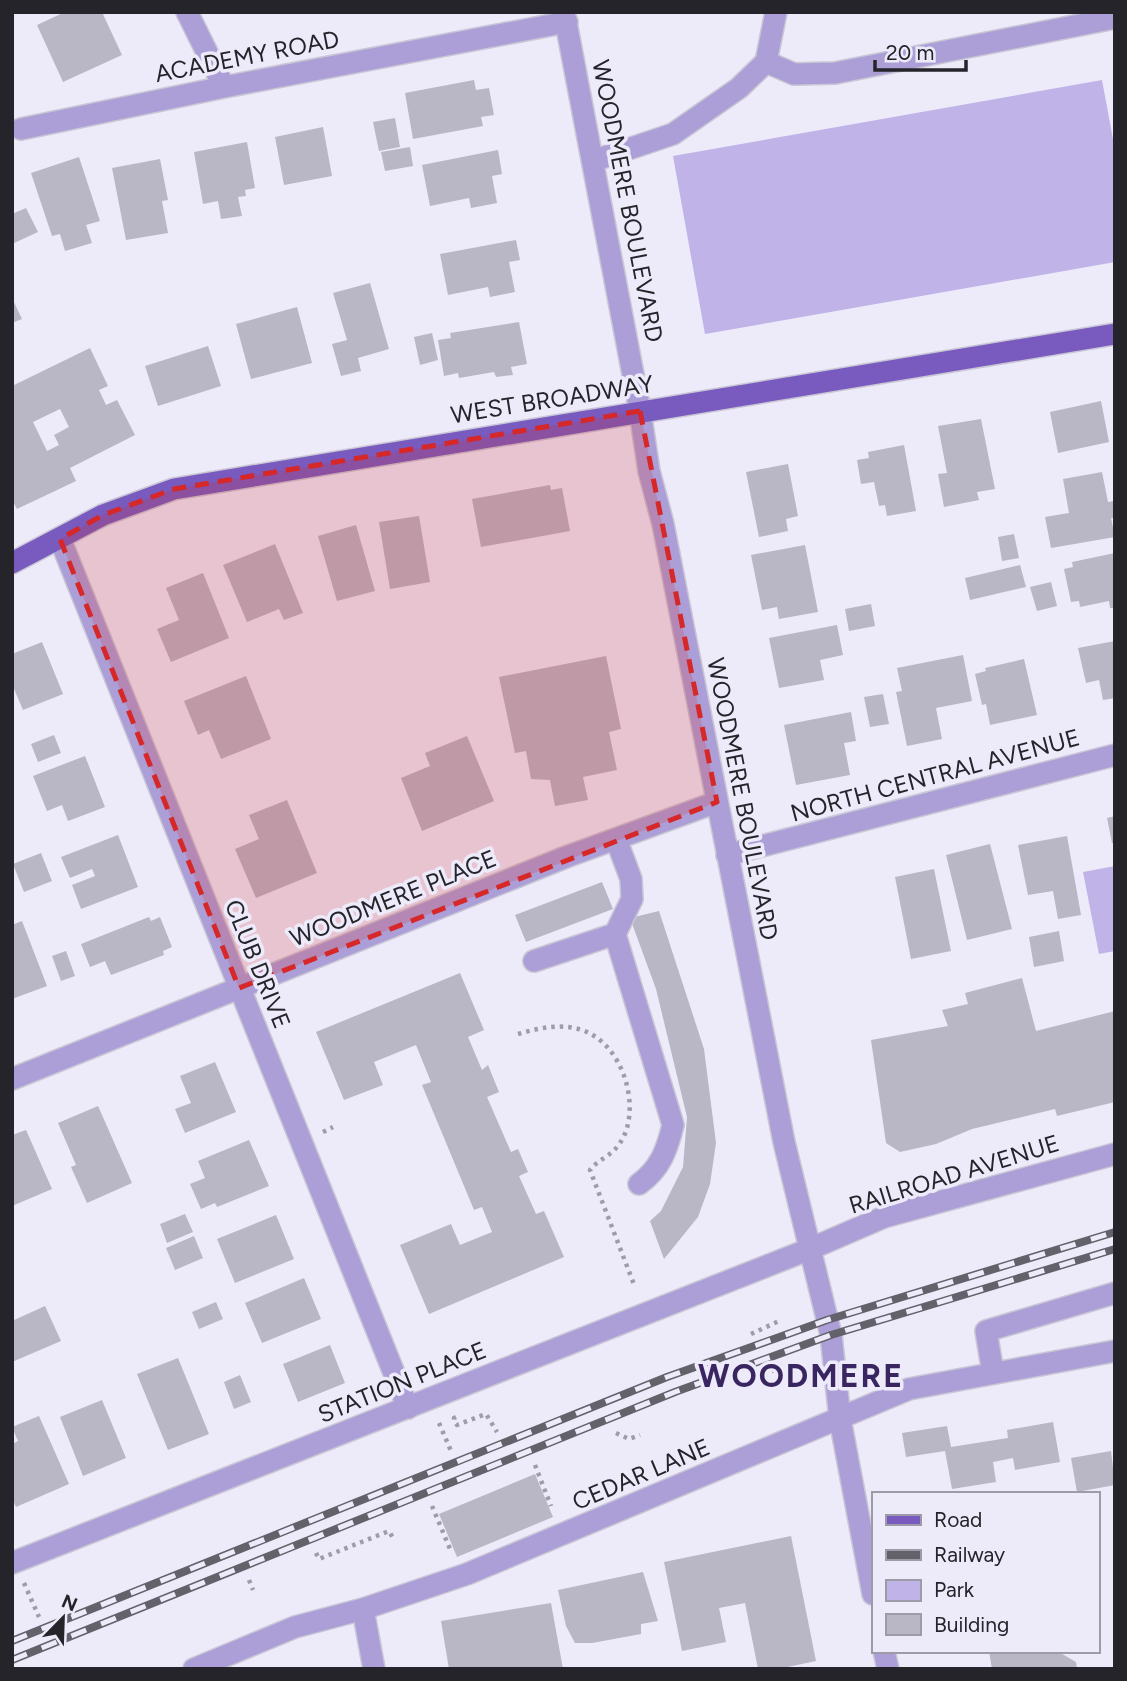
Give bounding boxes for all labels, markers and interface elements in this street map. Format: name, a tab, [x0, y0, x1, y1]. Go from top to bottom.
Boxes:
street label: ACADEMY ROAD	[152, 24, 342, 88]
scale bar	[875, 28, 966, 72]
text: 20 m	[886, 40, 934, 65]
street label: WOODMERE BOULEVARD	[586, 57, 670, 345]
street label: WEST BROADWAY	[449, 369, 656, 429]
street label: WOODMERE BOULEVARD	[701, 655, 785, 943]
street label: NORTH CENTRAL AVENUE	[787, 722, 1083, 828]
street label: WOODMERE PLACE	[286, 843, 500, 953]
street label: CLUB DRIVE	[219, 895, 297, 1033]
street label: RAILROAD AVENUE	[845, 1128, 1063, 1220]
street label: STATION PLACE	[314, 1335, 490, 1429]
district label: WOODMERE	[698, 1357, 904, 1395]
street label: CEDAR LANE	[568, 1432, 714, 1516]
legend	[872, 1492, 1099, 1653]
text: Road	[934, 1507, 982, 1532]
text: Railway	[934, 1542, 1005, 1567]
text: Park	[934, 1577, 975, 1602]
north arrow	[28, 1583, 98, 1653]
text: N	[58, 1589, 81, 1616]
text: Building	[934, 1612, 1009, 1637]

